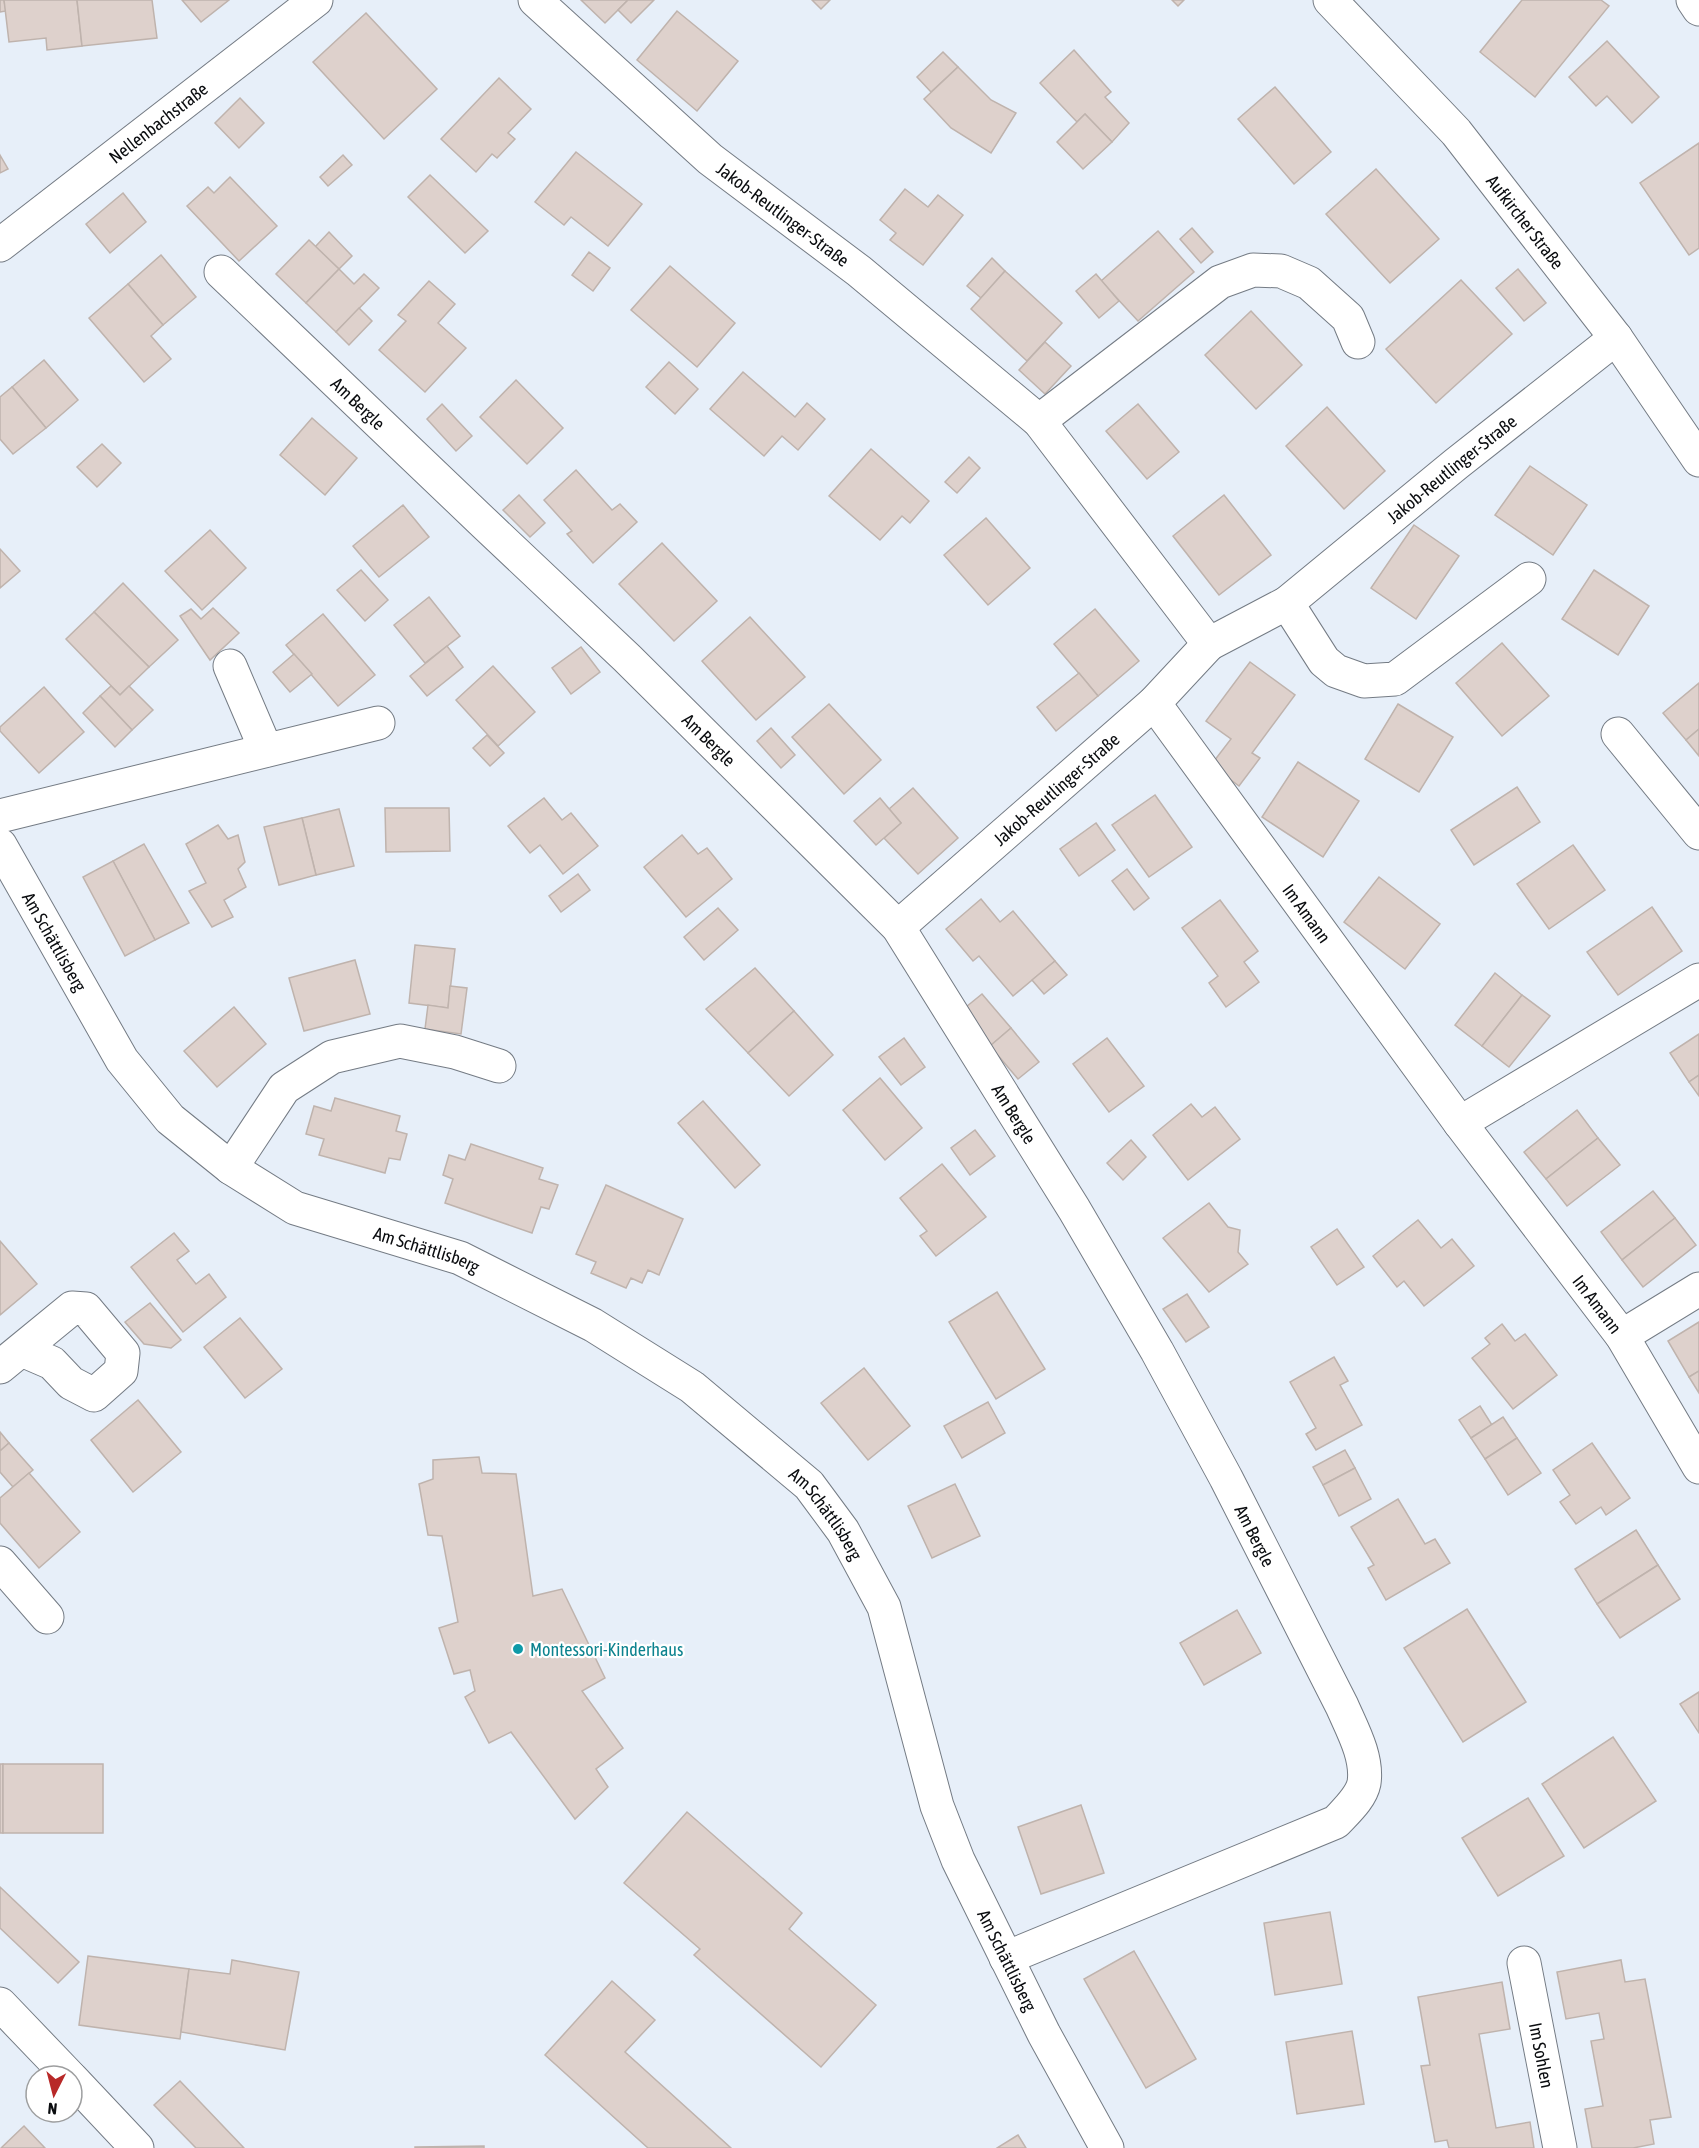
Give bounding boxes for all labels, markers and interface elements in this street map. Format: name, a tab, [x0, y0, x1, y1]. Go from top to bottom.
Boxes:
street label: Nellenbachstraße	[105, 78, 212, 167]
street label: Jakob-Reutlinger-Straße	[713, 158, 853, 270]
street label: Aufkircher Straße	[1483, 170, 1569, 273]
street label: Am Bergle	[327, 373, 390, 434]
street label: Jakob-Reutlinger-Straße	[1382, 410, 1520, 527]
street label: Am Bergle	[678, 709, 740, 770]
street label: Jakob-Reutlinger-Straße	[989, 728, 1123, 849]
street label: Im Amann	[1279, 880, 1336, 947]
street label: Am Schättlisberg	[18, 888, 91, 995]
street label: Am Bergle	[988, 1080, 1041, 1147]
street label: Am Schättlisberg	[371, 1222, 484, 1277]
street label: Im Amann	[1569, 1271, 1626, 1337]
street label: Am Schättlisberg	[785, 1463, 867, 1564]
street label: Am Bergle	[1231, 1501, 1280, 1570]
place label: Montessori-Kinderhaus	[530, 1639, 683, 1660]
marker: Montessori-Kinderhaus	[511, 1642, 525, 1656]
street label: Am Schättlisberg	[974, 1906, 1042, 2015]
street label: Im Sohlen	[1525, 2021, 1559, 2090]
north arrow	[24, 2064, 84, 2124]
text: N	[47, 2099, 58, 2118]

